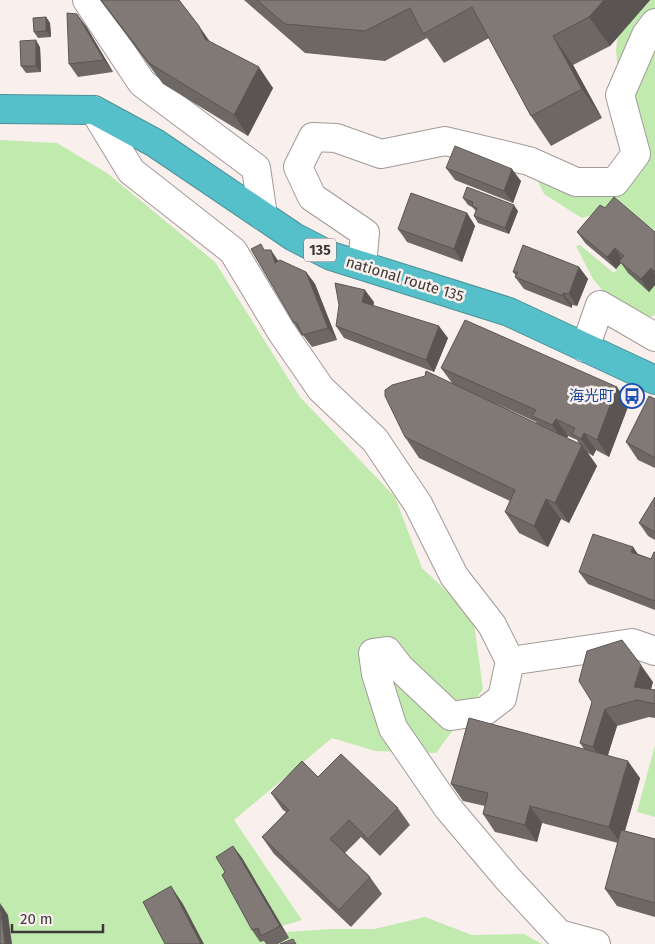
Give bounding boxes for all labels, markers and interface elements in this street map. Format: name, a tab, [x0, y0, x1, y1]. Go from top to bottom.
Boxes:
road number: 135	[304, 238, 336, 262]
street label: national route 135	[344, 253, 466, 305]
bus stop icon: 海光町	[619, 383, 645, 409]
place label: 海光町	[569, 387, 614, 405]
scale bar	[12, 902, 104, 934]
text: 20 m	[20, 910, 53, 928]

